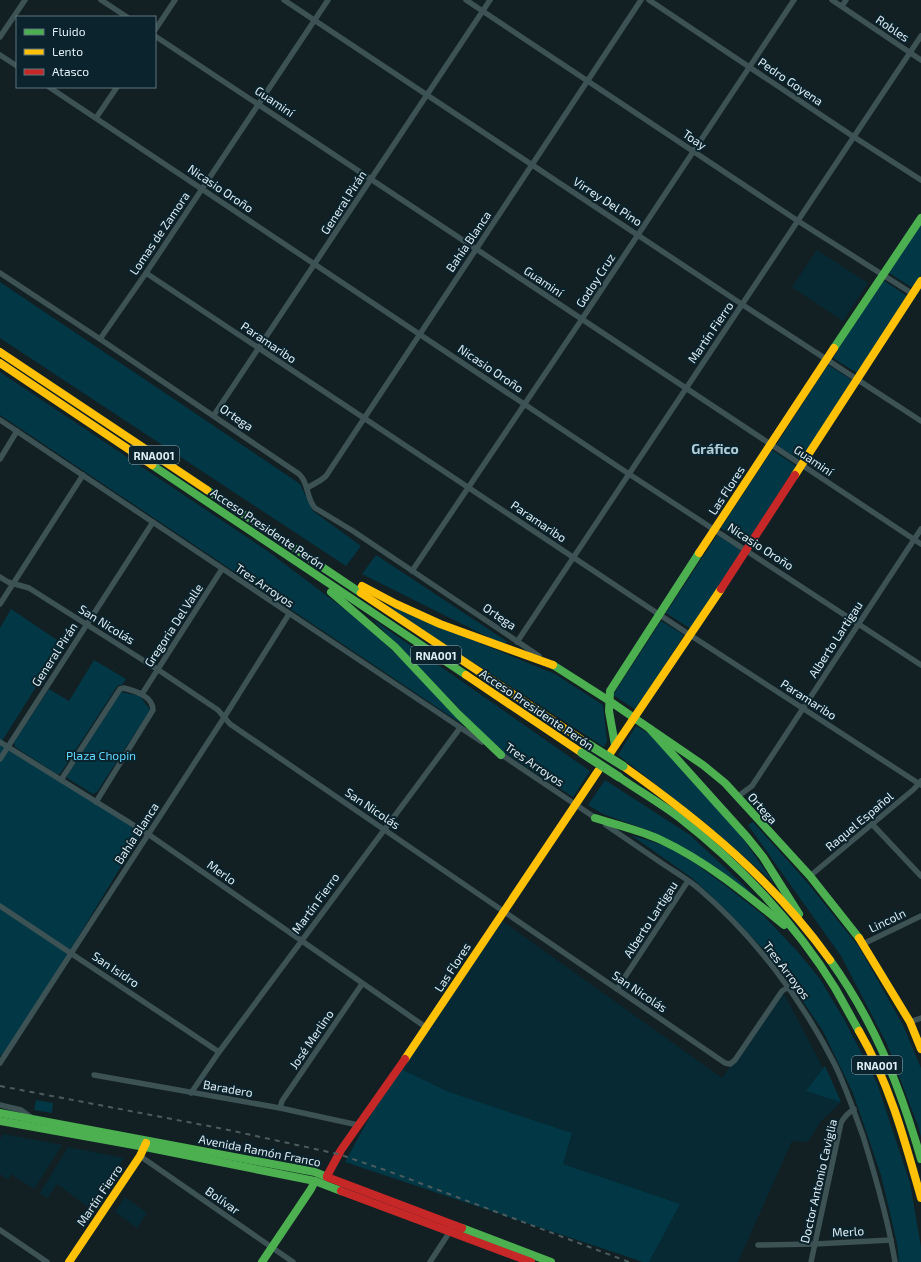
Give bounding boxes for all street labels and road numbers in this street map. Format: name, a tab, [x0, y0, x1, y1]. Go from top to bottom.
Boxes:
street label: Robles	[874, 12, 912, 44]
street label: Pedro Goyena	[756, 54, 826, 108]
street label: Guaminí	[253, 83, 298, 120]
street label: Toay	[681, 126, 710, 152]
street label: Nicasio Oroño	[186, 161, 256, 215]
street label: General Pirán	[317, 167, 369, 236]
street label: Virrey Del Pino	[571, 174, 645, 229]
street label: Lomas de Zamora	[126, 189, 192, 277]
street label: Bahía Blanca	[443, 208, 493, 274]
street label: Godoy Cruz	[572, 250, 618, 310]
street label: Guaminí	[522, 263, 567, 300]
street label: Martín Fierro	[684, 298, 736, 365]
street label: Paramaribo	[239, 318, 299, 366]
street label: Nicasio Oroño	[456, 341, 526, 395]
street label: Ortega	[218, 401, 256, 433]
street label: Guaminí	[792, 442, 837, 479]
road number: RNA001	[129, 446, 179, 464]
street label: Las Flores	[705, 463, 747, 517]
street label: Acceso Presidente Perón	[208, 485, 328, 571]
street label: Paramaribo	[509, 497, 569, 545]
street label: Nicasio Oroño	[725, 520, 797, 573]
street label: Tres Arroyos	[233, 560, 297, 610]
street label: Gregoria Del Valle	[141, 581, 205, 669]
street label: Alberto Lartigau	[805, 598, 865, 680]
street label: Ortega	[481, 600, 519, 632]
street label: San Nicolás	[76, 601, 138, 647]
street label: General Pirán	[28, 619, 80, 688]
road number: RNA001	[411, 646, 461, 664]
street label: Acceso Presidente Perón	[477, 666, 597, 752]
street label: Paramaribo	[779, 676, 840, 722]
street label: Tres Arroyos	[503, 739, 567, 789]
street label: San Nicolás	[343, 785, 403, 831]
street label: Raquel Español	[822, 788, 896, 853]
street label: Ortega	[745, 790, 781, 826]
street label: Bahía Blanca	[111, 800, 161, 866]
street label: Merlo	[205, 857, 239, 887]
street label: Martín Fierro	[288, 870, 342, 936]
street label: Alberto Lartigau	[620, 878, 680, 960]
street label: Lincoln	[866, 905, 908, 935]
street label: Tres Arroyos	[761, 939, 813, 1001]
street label: Las Flores	[431, 940, 473, 994]
street label: San Isidro	[90, 948, 142, 990]
street label: San Nicolás	[610, 968, 670, 1014]
street label: José Merlino	[286, 1007, 336, 1071]
road number: RNA001	[852, 1056, 902, 1074]
street label: Baradero	[202, 1077, 254, 1099]
street label: Doctor Antonio Caviglia	[797, 1118, 839, 1244]
street label: Avenida Ramón Franco	[198, 1131, 322, 1169]
street label: Martín Fierro	[73, 1161, 125, 1228]
street label: Bolívar	[203, 1183, 243, 1217]
street label: Merlo	[832, 1223, 865, 1239]

